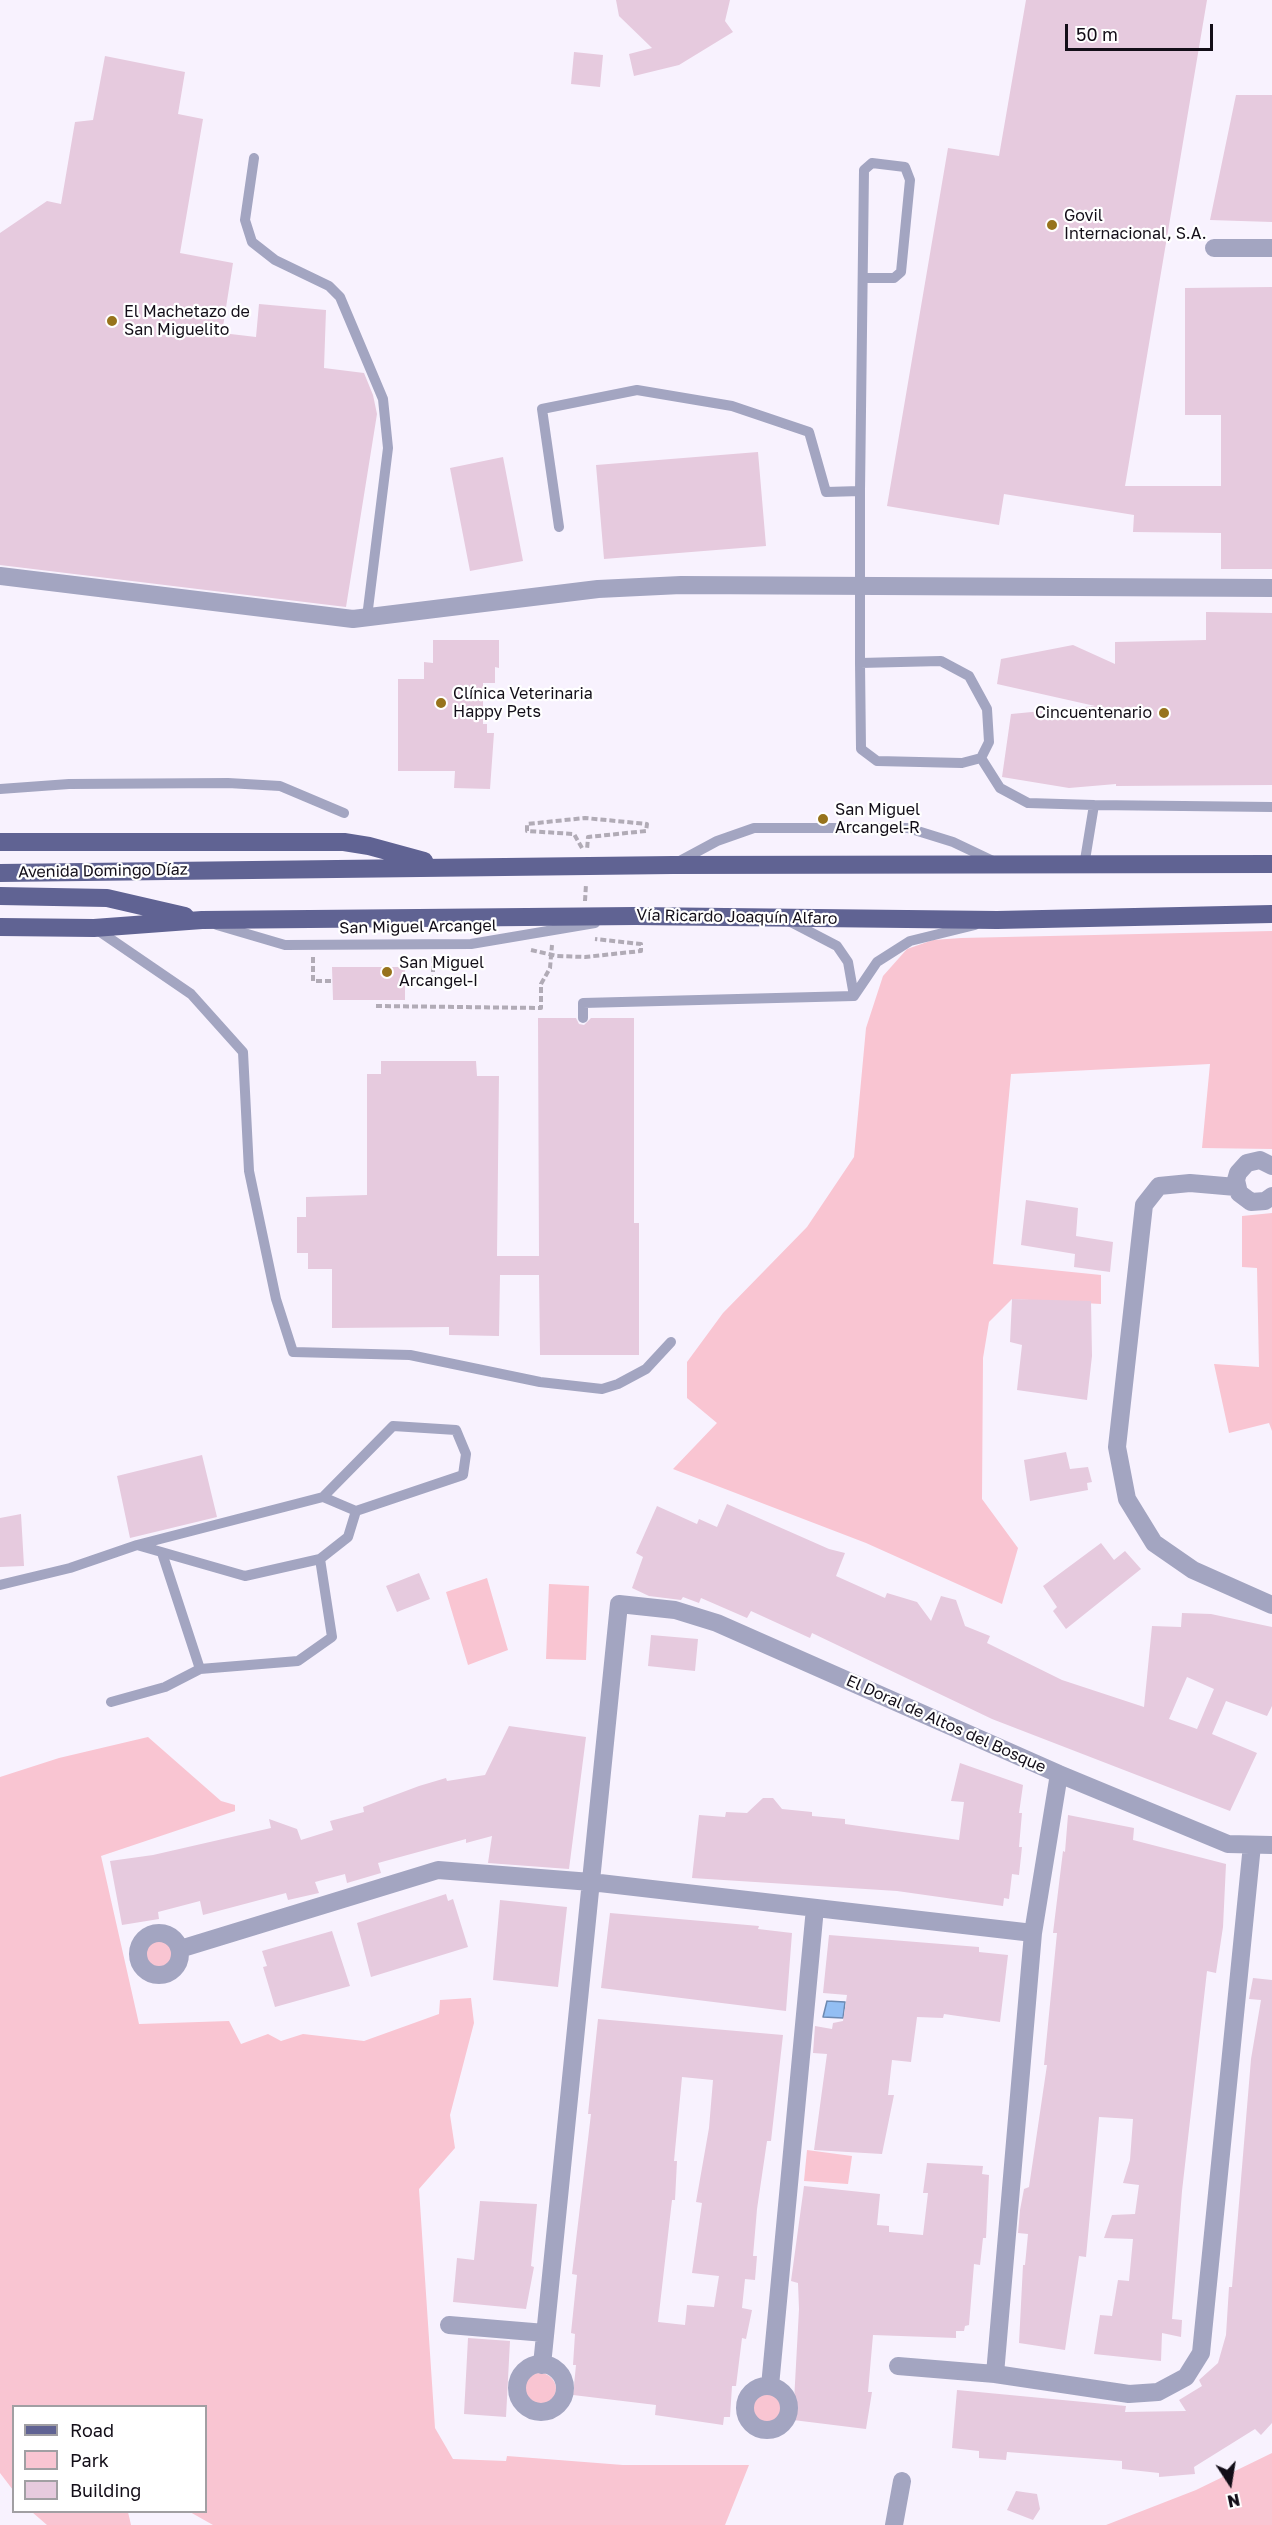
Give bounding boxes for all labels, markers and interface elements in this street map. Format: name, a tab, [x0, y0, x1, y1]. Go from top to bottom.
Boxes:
scale bar	[1068, 12, 1216, 50]
text: 50 m	[1076, 23, 1118, 45]
place label: Govil Internacional, S.A.	[1064, 206, 1206, 244]
marker: Govil Internacional, S.A.	[1045, 218, 1059, 232]
place label: El Machetazo de San Miguelito	[124, 302, 250, 340]
marker: El Machetazo de San Miguelito	[105, 314, 119, 328]
place label: Clínica Veterinaria Happy Pets	[453, 684, 593, 722]
marker: Clínica Veterinaria Happy Pets	[434, 696, 448, 710]
place label: Cincuentenario	[1035, 703, 1152, 723]
marker: Cincuentenario	[1157, 706, 1171, 720]
place label: San Miguel Arcangel-R	[835, 800, 920, 838]
marker: San Miguel Arcangel-R	[816, 812, 830, 826]
street label: Avenida Domingo Díaz	[18, 860, 188, 882]
street label: Vía Ricardo Joaquín Alfaro	[636, 906, 838, 928]
street label: San Miguel Arcangel	[339, 916, 497, 938]
place label: San Miguel Arcangel-I	[399, 953, 484, 991]
marker: San Miguel Arcangel-I	[380, 965, 394, 979]
street label: El Doral de Altos del Bosque	[843, 1671, 1049, 1777]
legend	[12, 2405, 207, 2513]
text: Road	[70, 2419, 114, 2441]
text: Park	[70, 2449, 109, 2471]
north arrow	[1200, 2453, 1260, 2513]
text: Building	[70, 2479, 141, 2501]
text: N	[1226, 2490, 1242, 2512]

